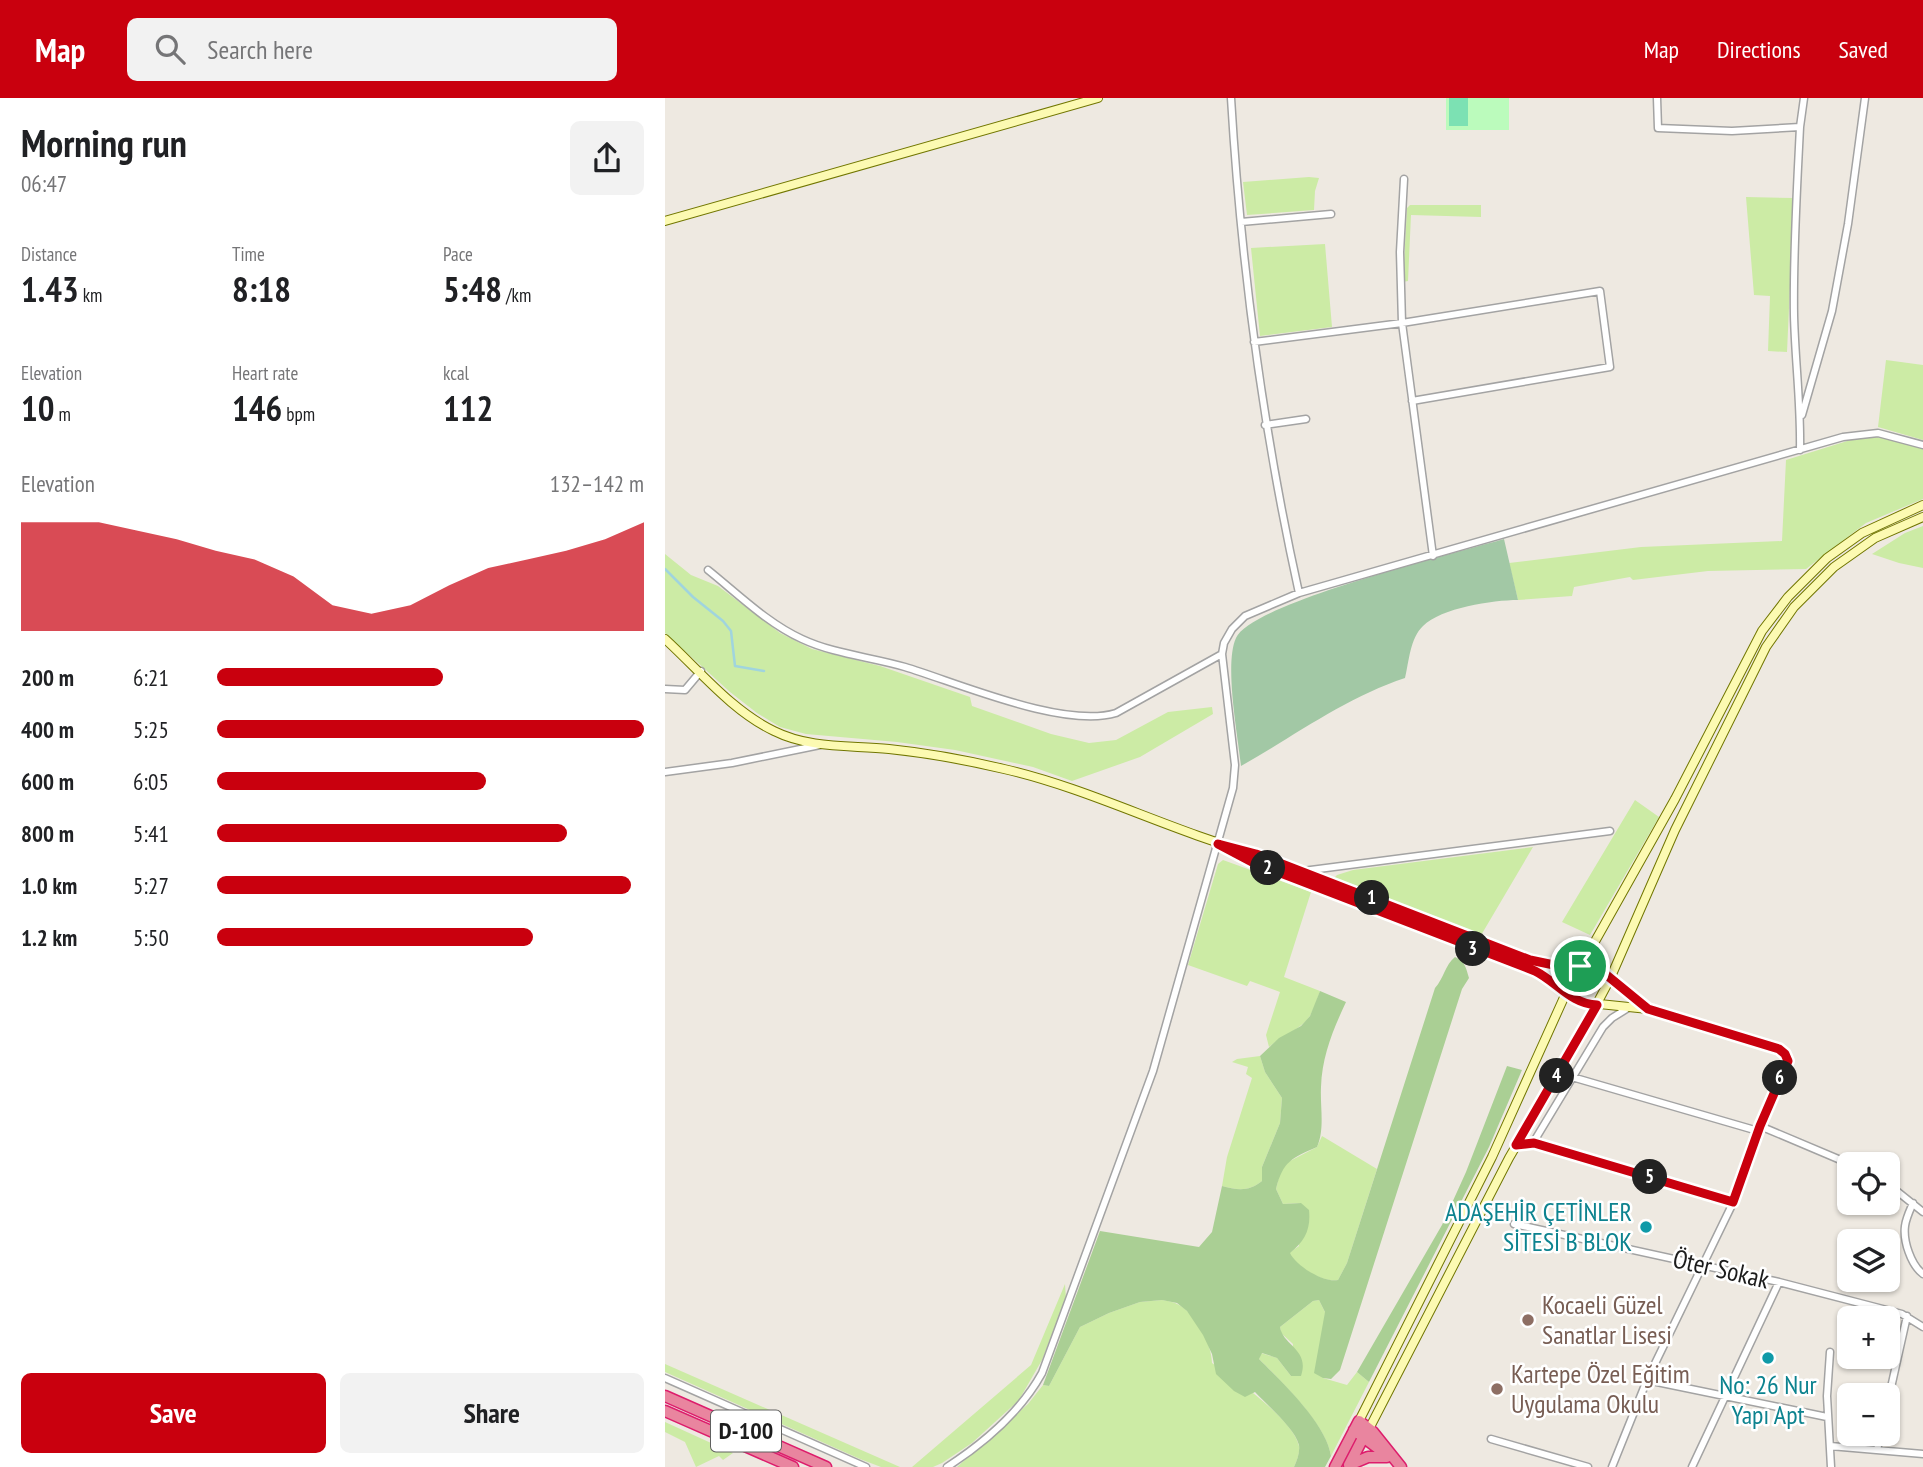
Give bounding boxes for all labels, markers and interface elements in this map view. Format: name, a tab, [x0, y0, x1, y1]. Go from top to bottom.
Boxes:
search box	[127, 18, 617, 81]
text: Map	[35, 28, 85, 71]
icon: search	[151, 30, 189, 68]
text: Search here	[207, 33, 313, 66]
text: Map	[1644, 34, 1679, 65]
text: Directions	[1717, 34, 1801, 65]
text: Saved	[1839, 34, 1888, 65]
text: Morning run	[21, 118, 187, 167]
button: share	[570, 121, 644, 195]
text: 06:47	[21, 169, 67, 198]
text: Distance	[21, 242, 77, 266]
text: Time	[232, 242, 265, 266]
text: Pace	[443, 242, 473, 266]
text: 1.43	[21, 266, 79, 312]
text: 8:18	[232, 266, 291, 312]
text: 5:48	[443, 266, 502, 312]
text: km	[79, 283, 102, 307]
text: /km	[502, 283, 531, 307]
text: Elevation	[21, 361, 82, 385]
text: Heart rate	[232, 361, 298, 385]
text: kcal	[443, 361, 469, 385]
text: 10	[21, 385, 54, 431]
text: 146	[232, 385, 282, 431]
text: 112	[443, 385, 493, 431]
text: m	[54, 402, 71, 426]
text: bpm	[282, 402, 315, 426]
text: Elevation	[21, 469, 95, 498]
text: 132–142 m	[550, 469, 644, 498]
text: 200 m	[21, 663, 74, 692]
text: 6:21	[133, 663, 169, 692]
text: 400 m	[21, 715, 74, 744]
text: 5:25	[133, 715, 169, 744]
text: 600 m	[21, 767, 74, 796]
text: 6:05	[133, 767, 169, 796]
text: 800 m	[21, 819, 74, 848]
text: 5:41	[133, 819, 169, 848]
pin: 2	[1251, 850, 1285, 886]
text: 2	[1263, 855, 1272, 879]
text: 1.0 km	[21, 871, 77, 900]
text: 5:27	[133, 871, 169, 900]
pin: 1	[1355, 880, 1389, 916]
text: 1	[1367, 885, 1376, 909]
text: 1.2 km	[21, 923, 77, 952]
text: 5:50	[133, 923, 169, 952]
pin: 3	[1455, 932, 1491, 966]
text: 3	[1468, 936, 1477, 960]
pin	[1550, 936, 1610, 996]
icon: arrive	[1561, 947, 1599, 985]
pin: 4	[1539, 1058, 1575, 1094]
pin: 6	[1763, 1060, 1797, 1096]
text: 4	[1552, 1063, 1561, 1087]
text: 6	[1775, 1065, 1784, 1089]
map controls	[1837, 1152, 1900, 1446]
button: locate	[1837, 1152, 1900, 1215]
pin: 5	[1633, 1160, 1667, 1194]
text: 5	[1645, 1164, 1654, 1188]
place label: ADAŞEHİR ÇETİNLER SİTESİ B BLOK	[1445, 1195, 1632, 1258]
marker: ADAŞEHİR ÇETİNLER SİTESİ B BLOK	[1638, 1219, 1654, 1235]
button: layers	[1837, 1229, 1900, 1292]
street label: Öter Sokak	[1670, 1241, 1772, 1296]
place label: Kocaeli Güzel Sanatlar Lisesi	[1542, 1288, 1672, 1351]
button: +	[1837, 1306, 1900, 1369]
marker: Kocaeli Güzel Sanatlar Lisesi	[1520, 1312, 1536, 1328]
marker: No: 26 Nur Yapı Apt	[1760, 1350, 1776, 1366]
place label: Kartepe Özel Eğitim Uygulama Okulu	[1511, 1357, 1690, 1420]
place label: No: 26 Nur Yapı Apt	[1719, 1368, 1817, 1431]
button: Save	[21, 1373, 326, 1453]
button: Share	[340, 1373, 644, 1453]
marker: Kartepe Özel Eğitim Uygulama Okulu	[1489, 1381, 1505, 1397]
button: −	[1837, 1383, 1900, 1446]
road number: D-100	[711, 1410, 781, 1451]

